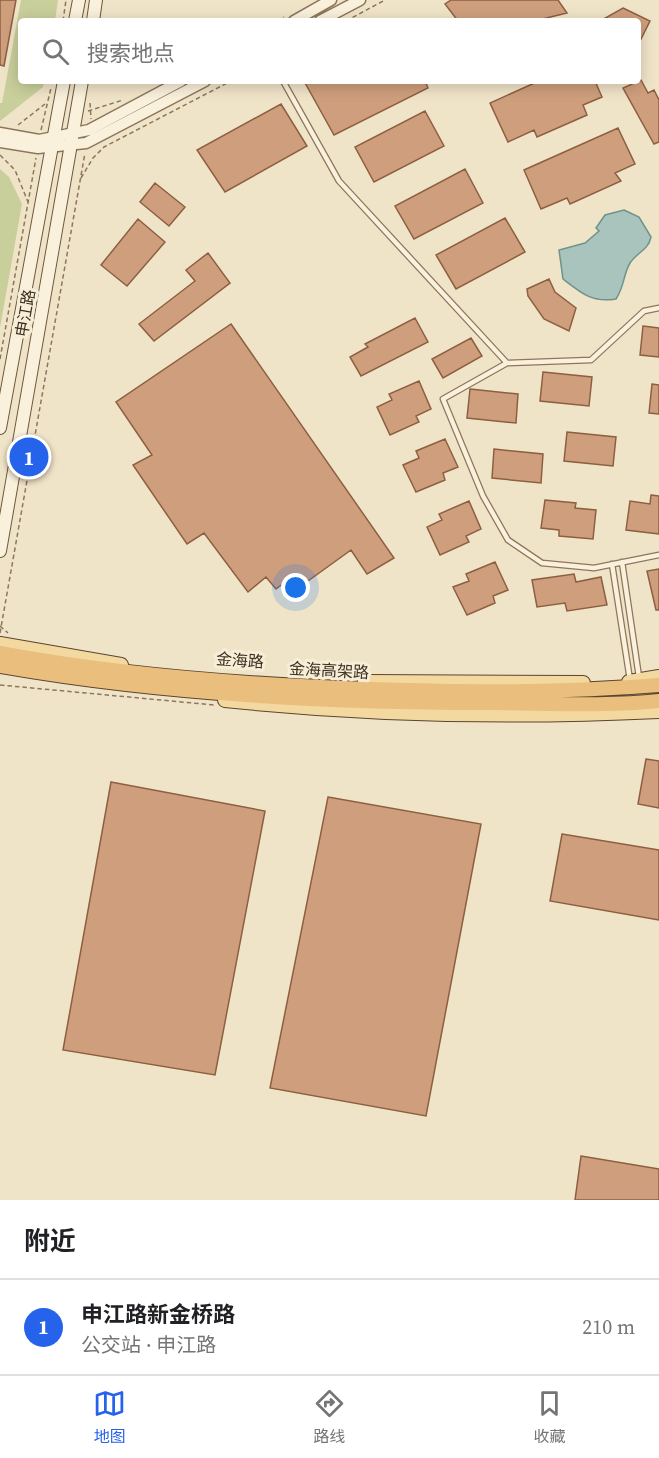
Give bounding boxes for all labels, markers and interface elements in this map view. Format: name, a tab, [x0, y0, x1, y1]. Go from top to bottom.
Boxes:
search box	[18, 18, 641, 84]
icon: search	[39, 35, 72, 68]
text: 搜索地点	[87, 38, 175, 68]
street label: 申江路	[10, 287, 40, 339]
pin: 1	[9, 434, 48, 480]
your location	[281, 573, 310, 602]
street label: 金海路	[215, 647, 265, 673]
street label: 金海高架路	[288, 657, 370, 683]
text: 附近	[24, 1223, 76, 1259]
text: 申江路新金桥路	[81, 1299, 235, 1329]
text: 1	[38, 1313, 49, 1341]
text: 210 m	[582, 1313, 635, 1341]
text: 公交站 · 申江路	[81, 1331, 216, 1359]
tab: 地图	[93, 1387, 126, 1447]
tab: 路线	[313, 1387, 346, 1447]
tab: 收藏	[533, 1387, 566, 1447]

